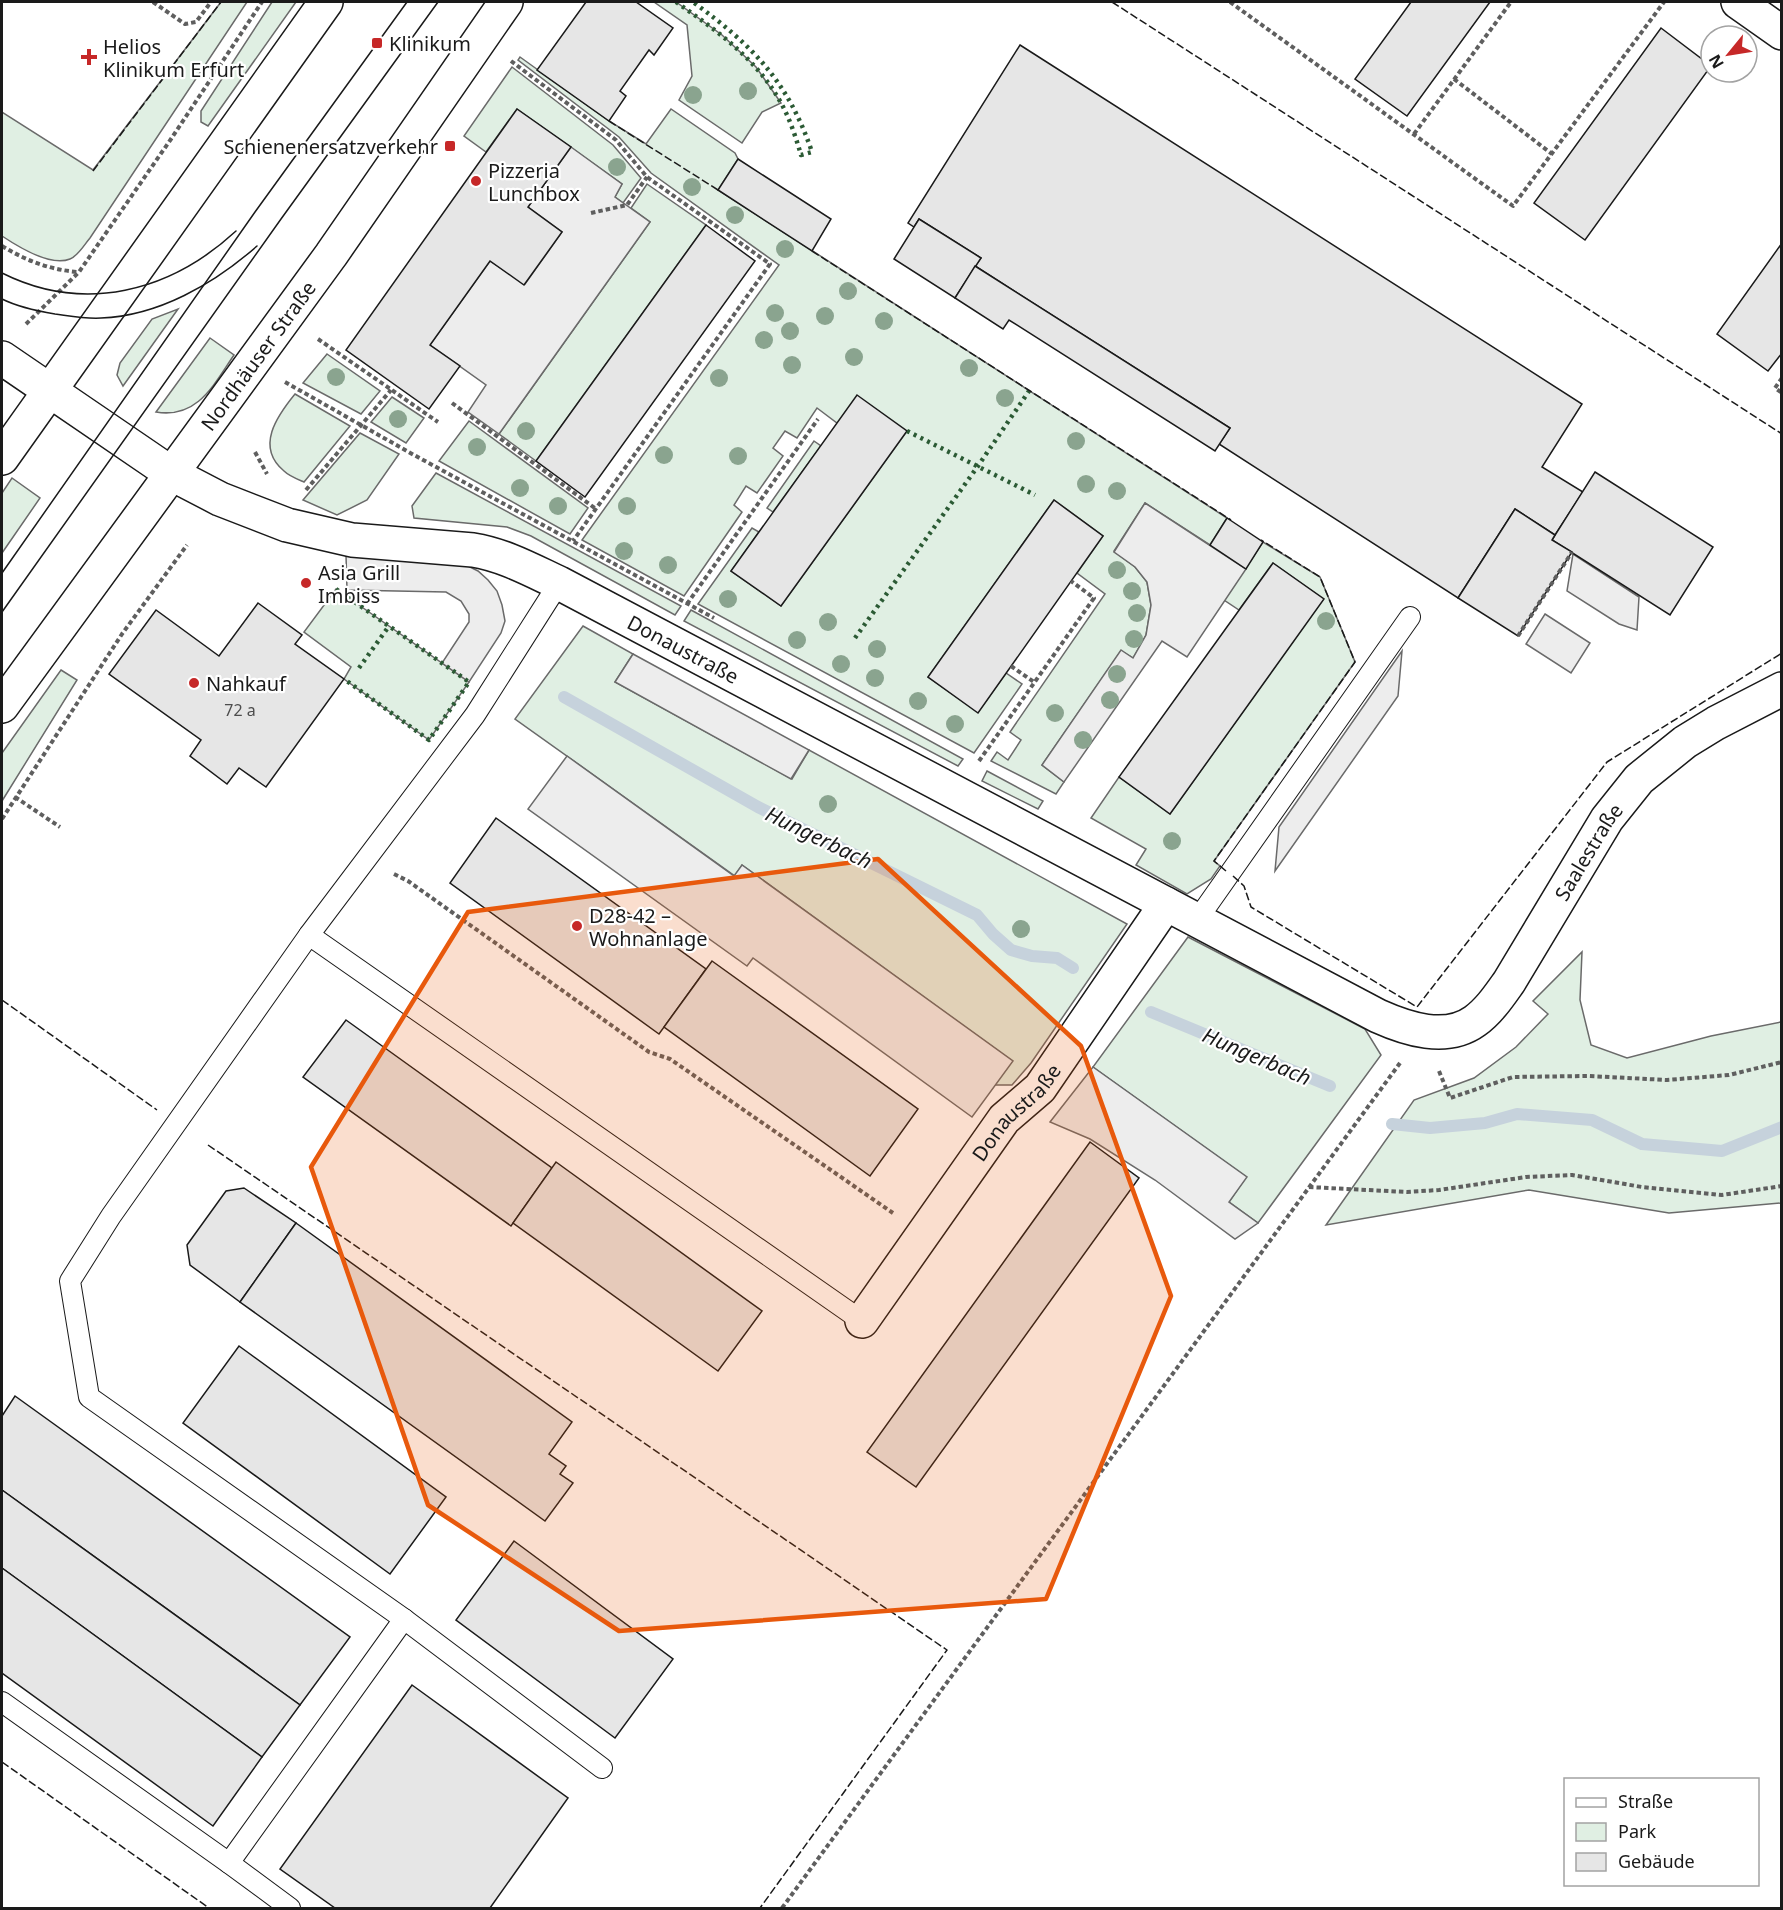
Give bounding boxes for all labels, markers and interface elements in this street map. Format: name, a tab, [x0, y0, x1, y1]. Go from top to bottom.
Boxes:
north arrow	[1699, 24, 1759, 84]
place label: Klinikum	[389, 30, 471, 57]
place label: Helios Klinikum Erfurt	[103, 33, 244, 83]
marker: Klinikum	[370, 36, 384, 50]
marker: Helios Klinikum Erfurt	[80, 48, 98, 66]
text: N	[1703, 50, 1729, 73]
place label: Schienenersatzverkehr	[223, 133, 438, 160]
marker: Schienenersatzverkehr	[443, 139, 457, 153]
place label: Pizzeria Lunchbox	[488, 157, 580, 207]
marker: Pizzeria Lunchbox	[469, 174, 483, 188]
street label: Nordhäuser Straße	[194, 275, 321, 436]
place label: Asia Grill Imbiss	[318, 559, 400, 609]
marker: Asia Grill Imbiss	[299, 576, 313, 590]
street label: Donaustraße	[623, 608, 744, 689]
place label: Nahkauf	[206, 670, 287, 697]
marker: Nahkauf	[187, 676, 201, 690]
house number: 72 a	[224, 699, 256, 721]
street label: Saalestraße	[1548, 797, 1628, 905]
water label: Hungerbach	[761, 799, 877, 875]
place label: D28-42 – Wohnanlage	[589, 902, 708, 952]
marker: D28-42 – Wohnanlage	[570, 919, 584, 933]
water label: Hungerbach	[1198, 1021, 1316, 1091]
street label: Donaustraße	[965, 1058, 1066, 1166]
legend	[1564, 1778, 1759, 1886]
text: Straße	[1618, 1789, 1673, 1813]
text: Park	[1618, 1819, 1656, 1843]
text: Gebäude	[1618, 1849, 1695, 1873]

